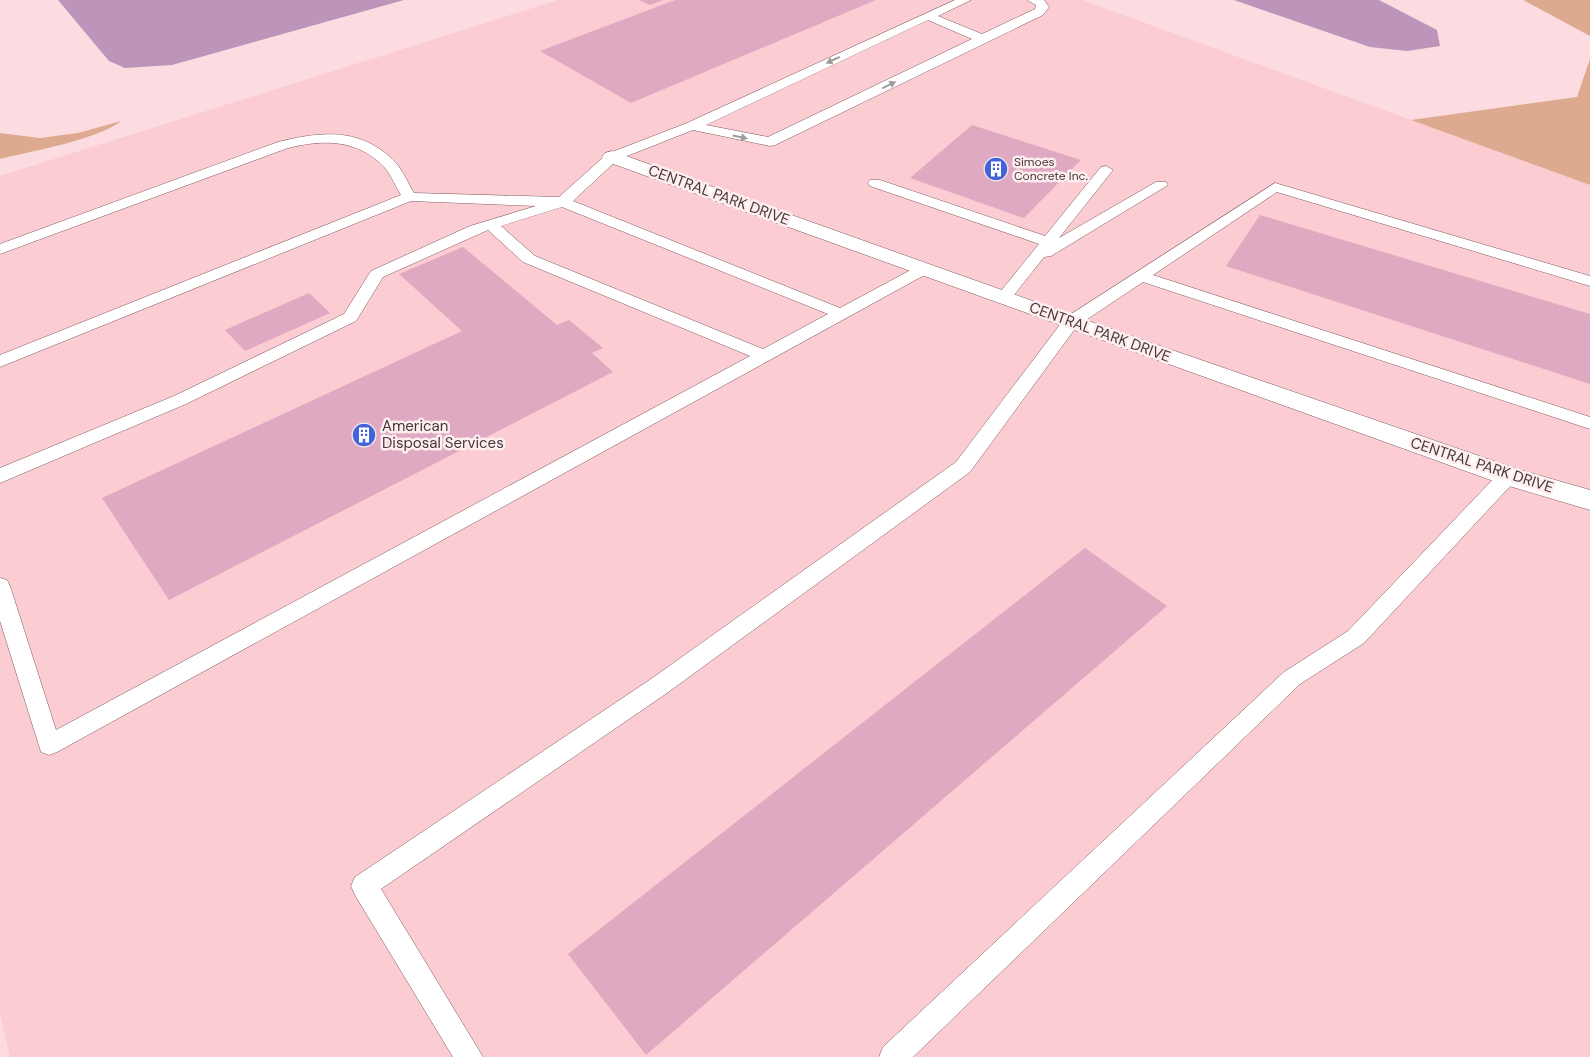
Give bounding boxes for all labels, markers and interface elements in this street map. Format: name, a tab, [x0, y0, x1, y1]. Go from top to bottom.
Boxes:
one-way arrow	[826, 57, 840, 65]
one-way arrow	[882, 81, 896, 89]
one-way arrow	[732, 133, 747, 141]
place label: Simoes Concrete Inc.	[1014, 154, 1088, 184]
building icon: Simoes Concrete Inc.	[983, 156, 1009, 182]
street label: CENTRAL PARK DRIVE	[646, 160, 792, 230]
street label: CENTRAL PARK DRIVE	[1027, 297, 1173, 367]
place label: American Disposal Services	[382, 416, 504, 453]
building icon: American Disposal Services	[351, 422, 377, 448]
street label: CENTRAL PARK DRIVE	[1408, 432, 1556, 498]

